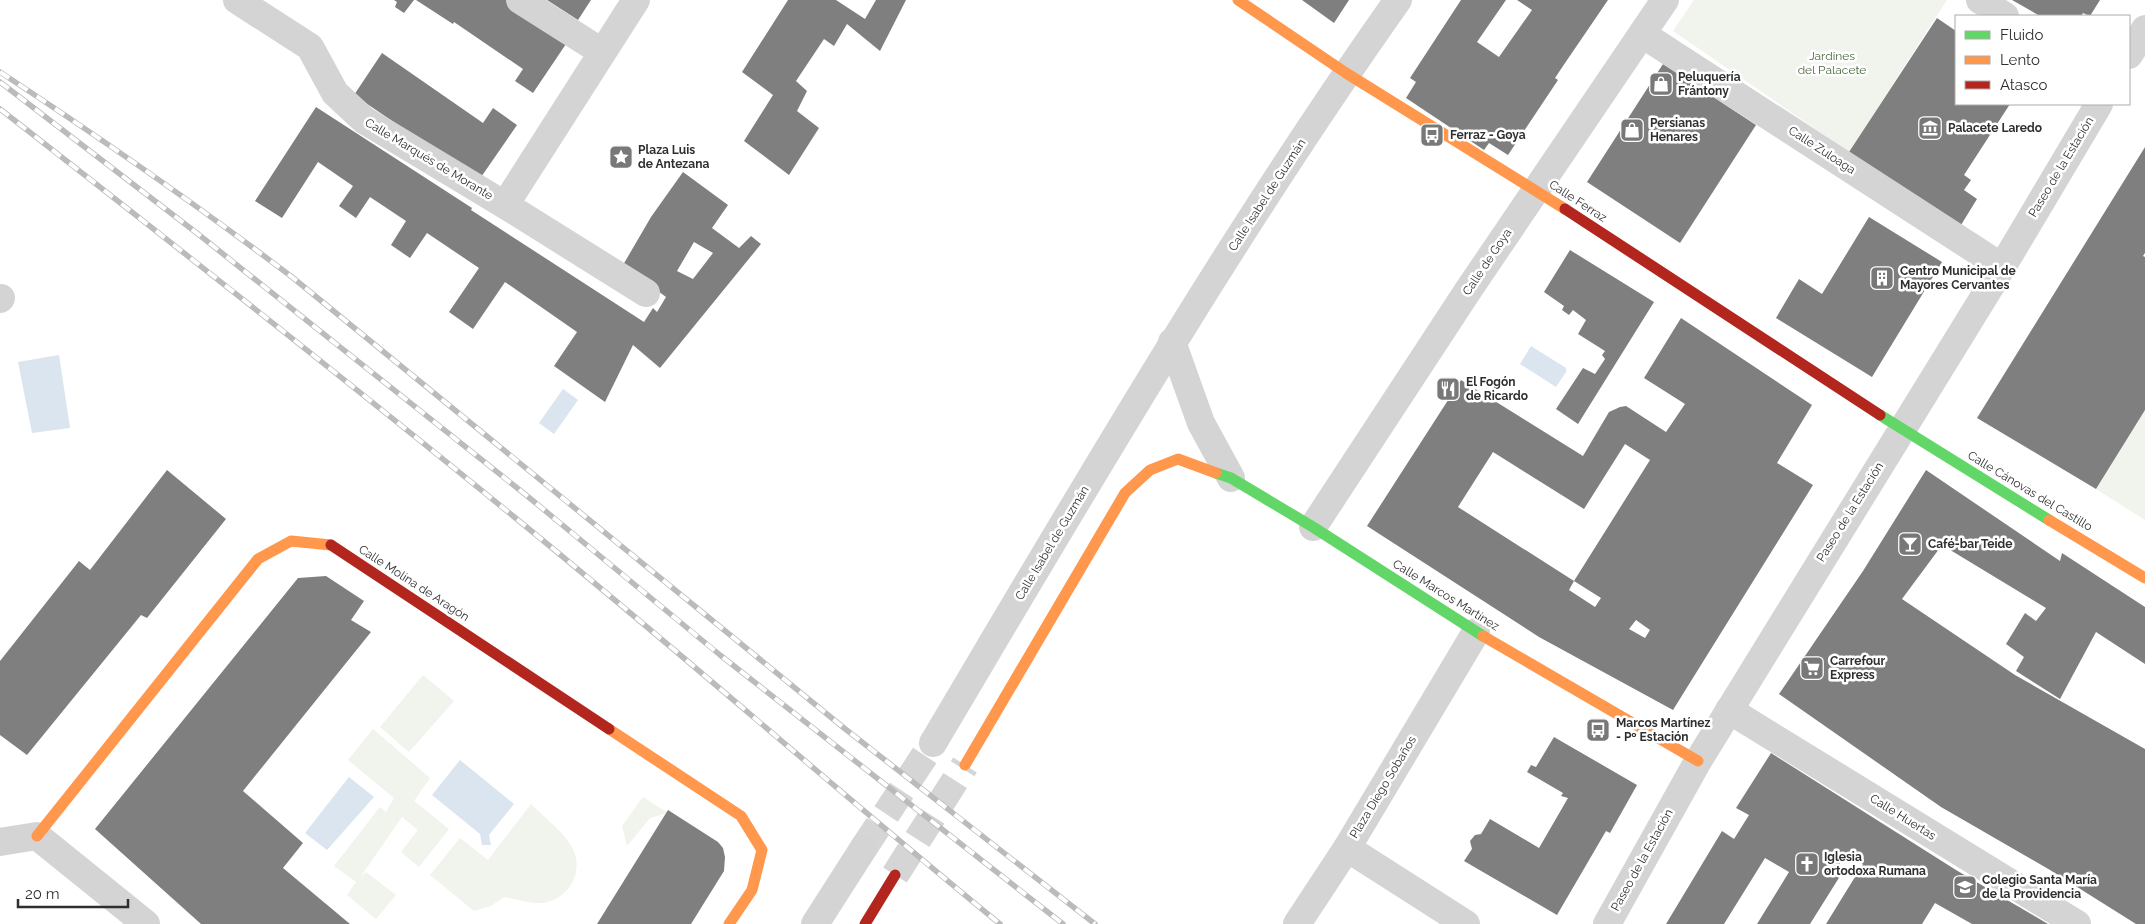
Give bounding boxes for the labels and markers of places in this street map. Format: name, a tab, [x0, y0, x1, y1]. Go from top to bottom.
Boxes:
place label: Peluquería Frántony	[1678, 70, 1741, 98]
shop icon: Peluquería Frántony	[1648, 71, 1674, 97]
museum icon: Palacete Laredo	[1917, 115, 1943, 141]
place label: Persianas Henares	[1650, 116, 1705, 144]
shop icon: Persianas Henares	[1619, 117, 1645, 143]
place label: Palacete Laredo	[1948, 121, 2042, 135]
bus stop icon: Ferraz - Goya	[1419, 122, 1445, 148]
place label: Ferraz - Goya	[1450, 128, 1526, 142]
place label: Plaza Luis de Antezana	[638, 143, 709, 171]
place icon: Plaza Luis de Antezana	[608, 144, 634, 170]
place label: Centro Municipal de Mayores Cervantes	[1900, 264, 2016, 292]
building icon: Centro Municipal de Mayores Cervantes	[1869, 265, 1895, 291]
place label: El Fogón de Ricardo	[1466, 375, 1528, 403]
restaurant icon: El Fogón de Ricardo	[1435, 376, 1461, 402]
bar icon: Café-bar Teide	[1897, 531, 1923, 557]
place label: Café-bar Teide	[1928, 537, 2013, 551]
place label: Carrefour Express	[1830, 654, 1886, 682]
supermarket icon: Carrefour Express	[1799, 655, 1825, 681]
place label: Marcos Martínez - Pº Estación	[1616, 716, 1710, 744]
bus stop icon: Marcos Martínez - Pº Estación	[1585, 717, 1611, 743]
place label: Iglesia ortodoxa Rumana	[1824, 850, 1926, 878]
church icon: Iglesia ortodoxa Rumana	[1794, 851, 1820, 877]
place label: Colegio Santa María de la Providencia	[1982, 873, 2097, 901]
school or university icon: Colegio Santa María de la Providencia	[1952, 874, 1978, 900]

